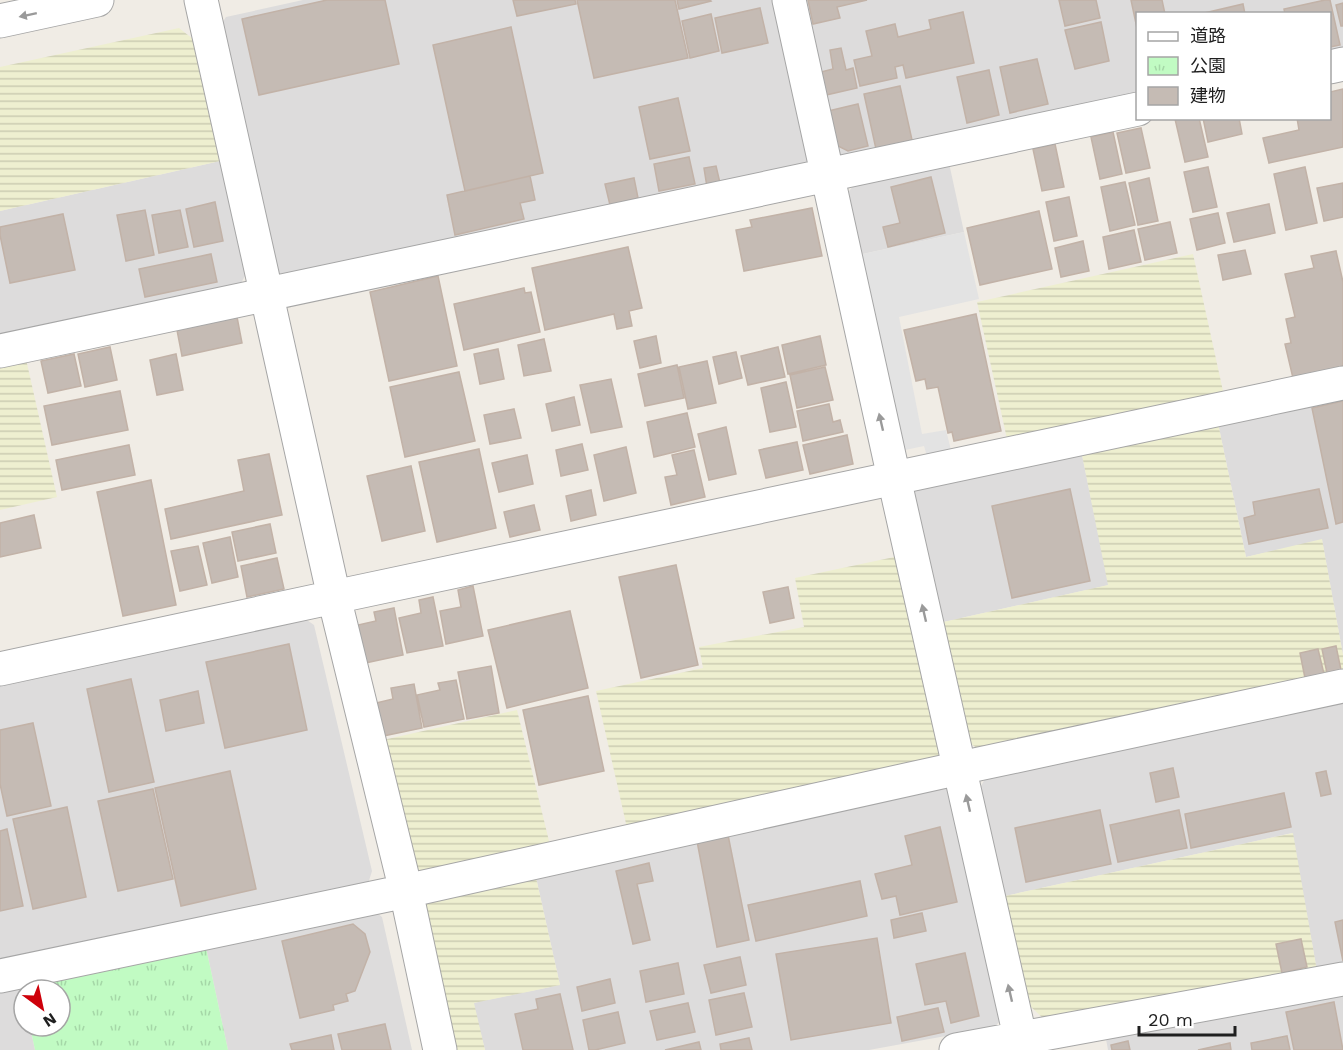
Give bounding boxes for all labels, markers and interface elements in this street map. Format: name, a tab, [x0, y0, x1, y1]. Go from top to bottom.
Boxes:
one-way arrow	[18, 11, 37, 20]
legend	[1136, 12, 1331, 120]
text: 道路	[1190, 25, 1226, 46]
text: 公園	[1190, 55, 1226, 76]
text: 建物	[1190, 85, 1226, 106]
one-way arrow	[876, 413, 886, 432]
one-way arrow	[919, 603, 929, 622]
one-way arrow	[963, 793, 972, 812]
north arrow	[12, 978, 72, 1038]
one-way arrow	[1005, 984, 1015, 1002]
scale bar	[1139, 999, 1235, 1037]
text: N	[40, 1009, 60, 1031]
text: 20 m	[1148, 1009, 1193, 1030]

